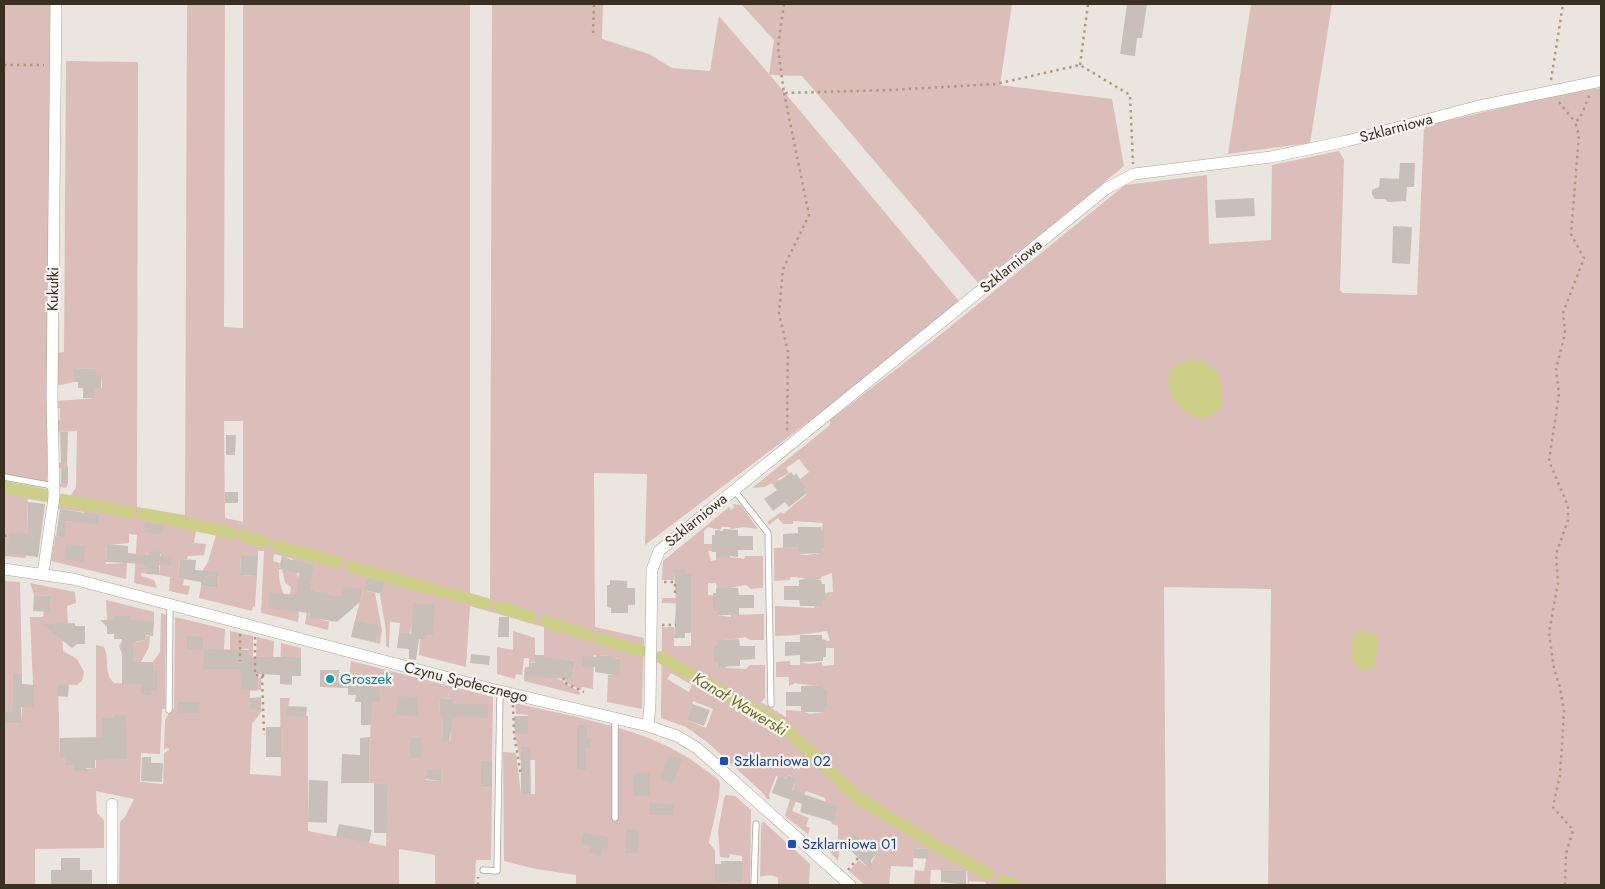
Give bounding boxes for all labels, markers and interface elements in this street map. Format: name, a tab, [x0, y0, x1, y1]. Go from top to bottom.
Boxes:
street label: Szklarniowa	[1357, 108, 1435, 148]
street label: Szklarniowa	[975, 234, 1047, 298]
street label: Kukułki	[42, 267, 64, 311]
street label: Szklarniowa	[660, 488, 732, 552]
street label: Czynu Społecznego	[402, 656, 530, 708]
water label: Kanał Wawerski	[689, 667, 792, 742]
place label: Groszek	[340, 668, 392, 690]
marker: Groszek	[324, 673, 336, 685]
place label: Szklarniowa 02	[734, 750, 831, 772]
marker: Szklarniowa 02	[718, 755, 730, 767]
place label: Szklarniowa 01	[802, 833, 897, 855]
marker: Szklarniowa 01	[786, 838, 798, 850]

